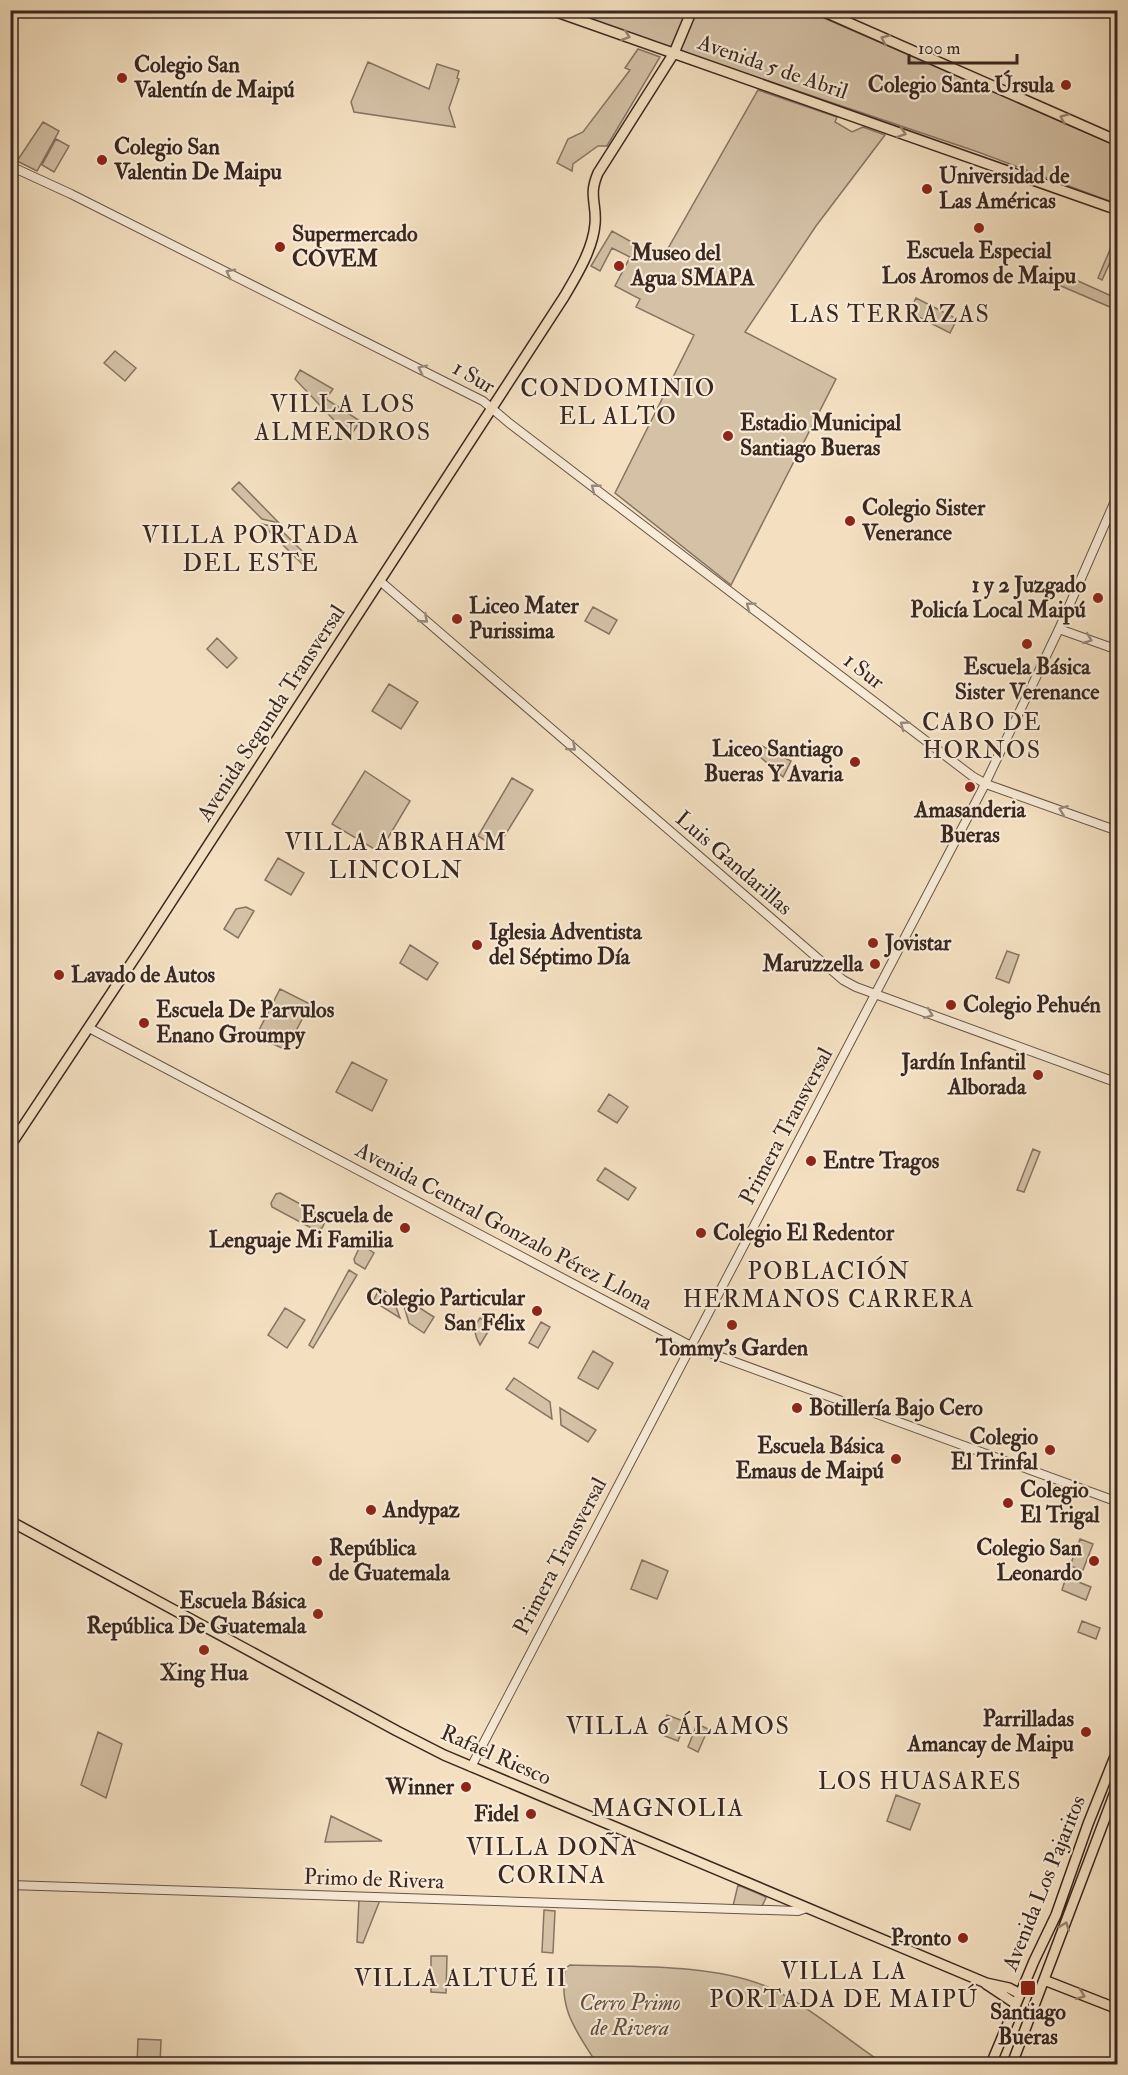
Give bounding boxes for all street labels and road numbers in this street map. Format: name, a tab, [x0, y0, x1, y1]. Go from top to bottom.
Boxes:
street label: Avenida 5 de Abril	[693, 28, 852, 106]
street label: 1 Sur	[448, 354, 501, 401]
street label: Avenida Segunda Transversal	[190, 599, 352, 827]
street label: 1 Sur	[838, 646, 891, 696]
street label: Luis Gandarillas	[670, 805, 798, 921]
street label: Primera Transversal	[733, 1042, 839, 1209]
street label: Avenida Central Gonzalo Pérez Llona	[350, 1135, 658, 1317]
street label: Primera Transversal	[507, 1472, 613, 1639]
street label: Rafael Riesco	[436, 1718, 556, 1792]
street label: Avenida Los Pajaritos	[996, 1791, 1092, 1976]
street label: Primo de Rivera	[303, 1863, 446, 1895]

